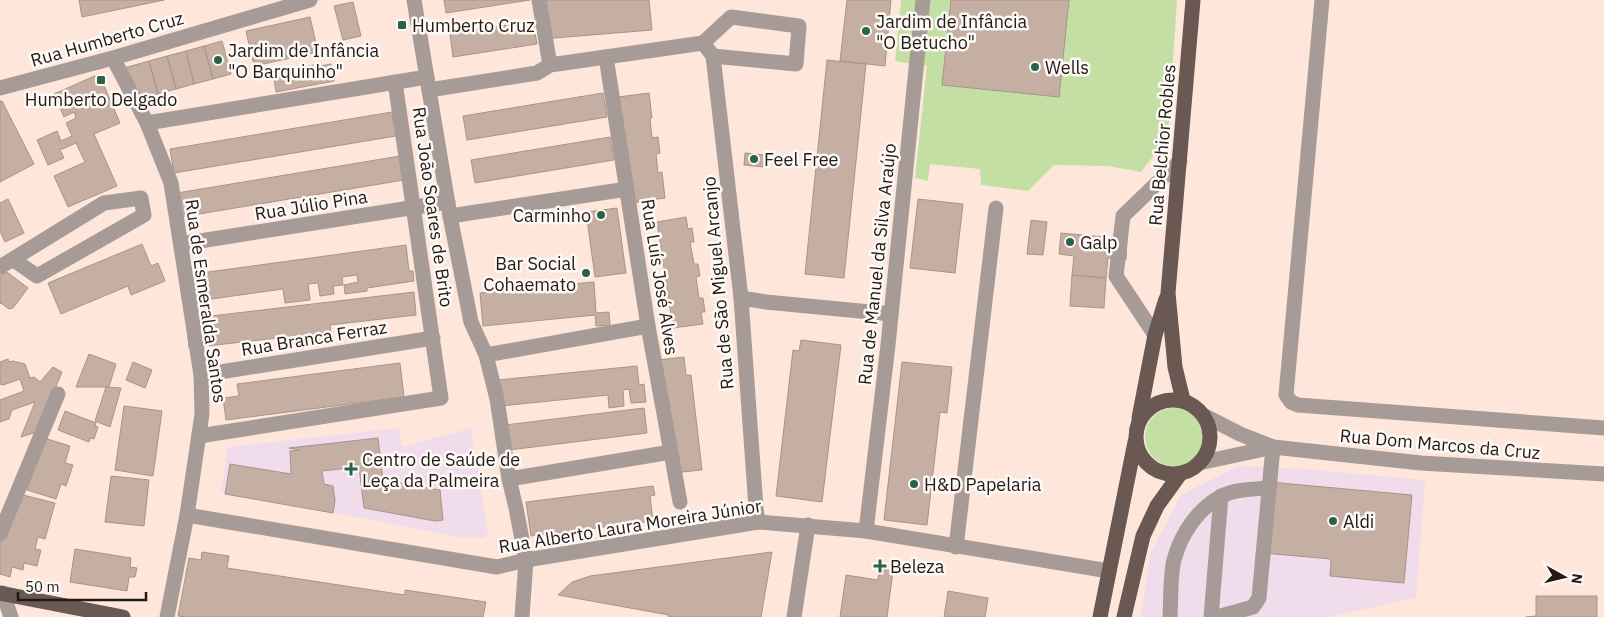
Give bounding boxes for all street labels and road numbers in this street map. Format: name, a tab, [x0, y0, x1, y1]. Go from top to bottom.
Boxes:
street label: Rua Humberto Cruz	[28, 6, 186, 72]
street label: Rua Belchior Robles	[1143, 63, 1181, 227]
street label: Rua João Soares de Brito	[408, 105, 458, 309]
street label: Rua de Manuel da Silva Araújo	[853, 142, 901, 386]
street label: Rua de São Miguel Arcanjo	[697, 175, 739, 391]
street label: Rua Júlio Pina	[253, 185, 369, 225]
street label: Rua Luís José Alves	[636, 197, 684, 357]
street label: Rua de Esmeralda Santos	[180, 198, 232, 404]
street label: Rua Branca Ferraz	[239, 315, 389, 361]
street label: Rua Dom Marcos da Cruz	[1339, 424, 1541, 464]
street label: Rua Alberto Laura Moreira Júnior	[497, 494, 763, 558]

